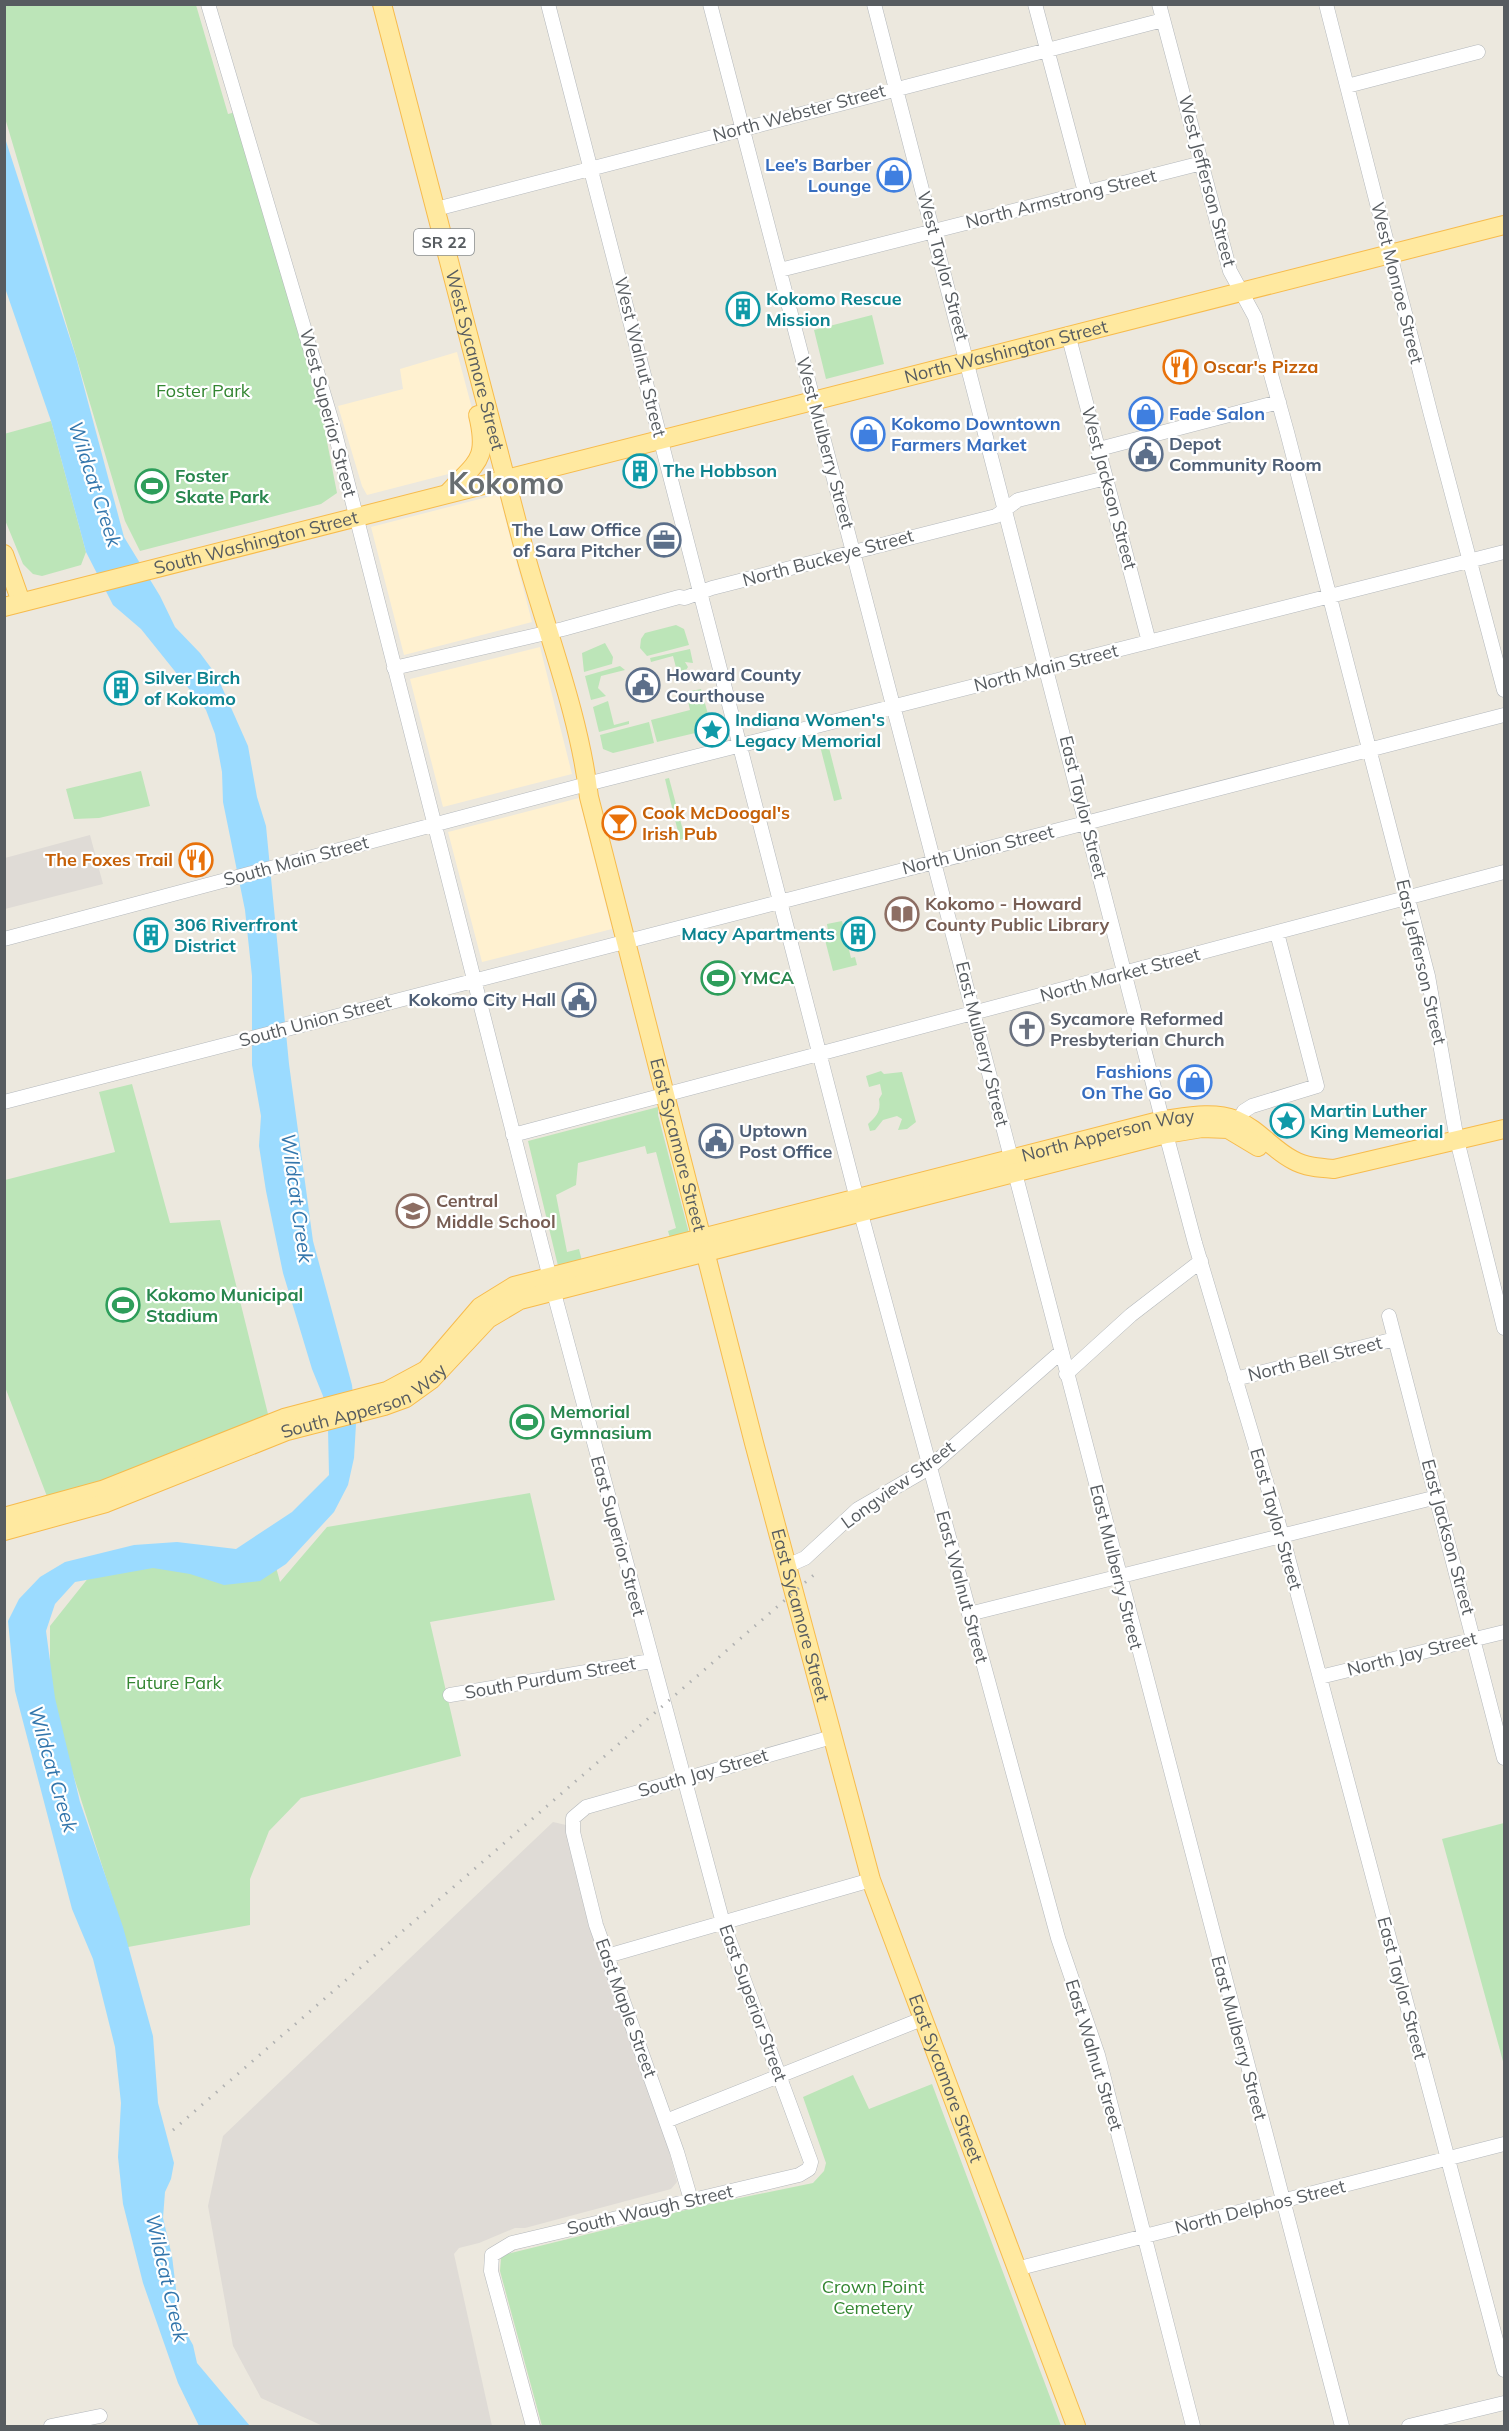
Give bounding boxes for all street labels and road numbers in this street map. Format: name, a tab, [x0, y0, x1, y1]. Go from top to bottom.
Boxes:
street label: North Webster Street	[710, 78, 888, 147]
street label: West Jefferson Street	[1174, 93, 1241, 269]
street label: North Armstrong Street	[963, 164, 1159, 233]
street label: West Taylor Street	[912, 189, 975, 343]
street label: West Monroe Street	[1366, 200, 1429, 366]
road number: SR 22	[414, 229, 474, 255]
street label: West Sycamore Street	[441, 267, 510, 453]
street label: West Walnut Street	[609, 274, 672, 439]
street label: North Washington Street	[902, 314, 1110, 388]
street label: West Superior Street	[295, 326, 362, 499]
street label: West Mulberry Street	[791, 354, 859, 531]
street label: West Jackson Street	[1077, 404, 1142, 572]
street label: South Washington Street	[151, 505, 360, 579]
street label: North Buckeye Street	[740, 524, 916, 591]
street label: North Main Street	[971, 638, 1120, 697]
street label: East Taylor Street	[1055, 733, 1112, 881]
street label: North Union Street	[900, 820, 1056, 879]
street label: South Main Street	[221, 830, 371, 891]
street label: East Jefferson Street	[1391, 877, 1452, 1047]
street label: North Market Street	[1037, 942, 1202, 1007]
street label: East Mulberry Street	[951, 959, 1014, 1129]
street label: South Union Street	[236, 989, 394, 1052]
street label: East Sycamore Street	[645, 1056, 712, 1234]
street label: North Apperson Way	[1019, 1104, 1196, 1167]
street label: North Bell Street	[1245, 1331, 1384, 1386]
street label: South Apperson Way	[277, 1358, 452, 1443]
street label: Longview Street	[836, 1436, 959, 1534]
street label: East Taylor Street	[1245, 1445, 1308, 1592]
street label: East Superior Street	[586, 1453, 651, 1619]
street label: East Jackson Street	[1417, 1457, 1480, 1617]
street label: East Mulberry Street	[1085, 1482, 1148, 1652]
street label: East Walnut Street	[931, 1508, 994, 1666]
street label: East Sycamore Street	[766, 1526, 835, 1704]
street label: North Jay Street	[1345, 1626, 1479, 1681]
street label: South Purdum Street	[463, 1651, 637, 1704]
street label: South Jay Street	[635, 1743, 770, 1802]
street label: East Taylor Street	[1372, 1914, 1433, 2062]
street label: East Superior Street	[714, 1921, 793, 2084]
street label: East Maple Street	[591, 1935, 662, 2081]
street label: East Mulberry Street	[1206, 1953, 1273, 2123]
street label: East Walnut Street	[1061, 1976, 1128, 2133]
street label: East Sycamore Street	[904, 1991, 988, 2166]
street label: North Delphos Street	[1172, 2174, 1347, 2239]
street label: South Waugh Street	[565, 2179, 735, 2240]

